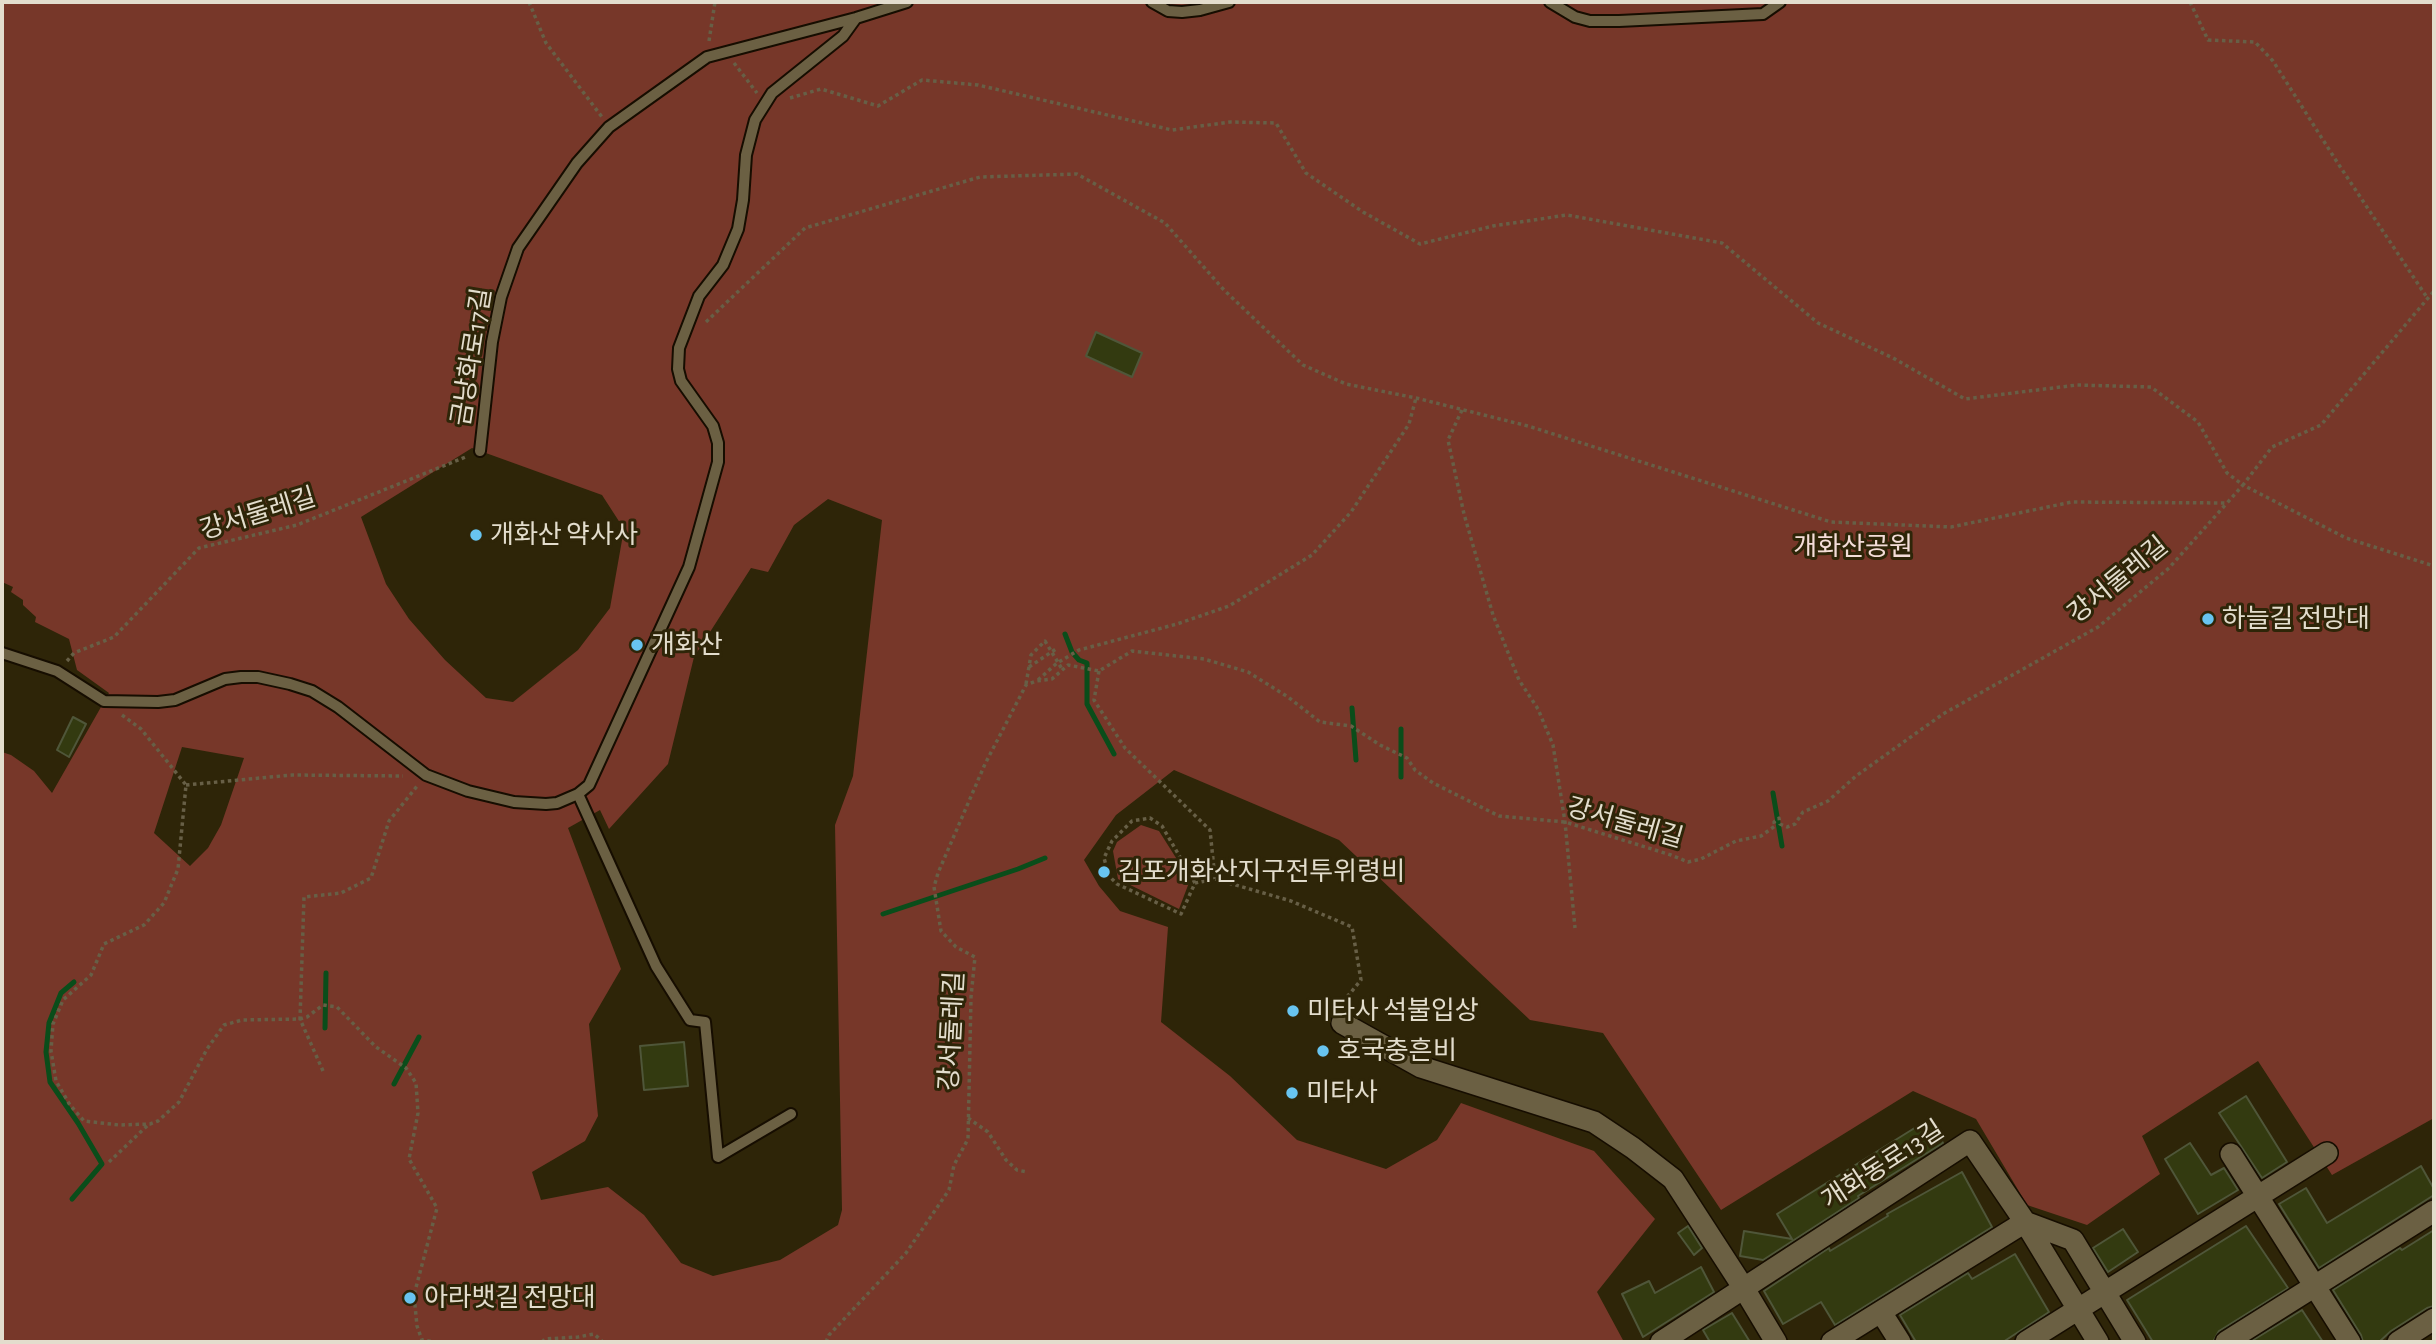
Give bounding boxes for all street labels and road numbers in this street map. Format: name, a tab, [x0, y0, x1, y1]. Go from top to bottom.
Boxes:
street label: 금낭화로17길	[446, 286, 498, 428]
street label: 강서둘레길	[196, 482, 320, 546]
street label: 강서둘레길	[2062, 530, 2174, 630]
street label: 강서둘레길	[1563, 792, 1687, 854]
street label: 강서둘레길	[933, 970, 971, 1092]
street label: 개화동로13길	[1816, 1114, 1950, 1216]

